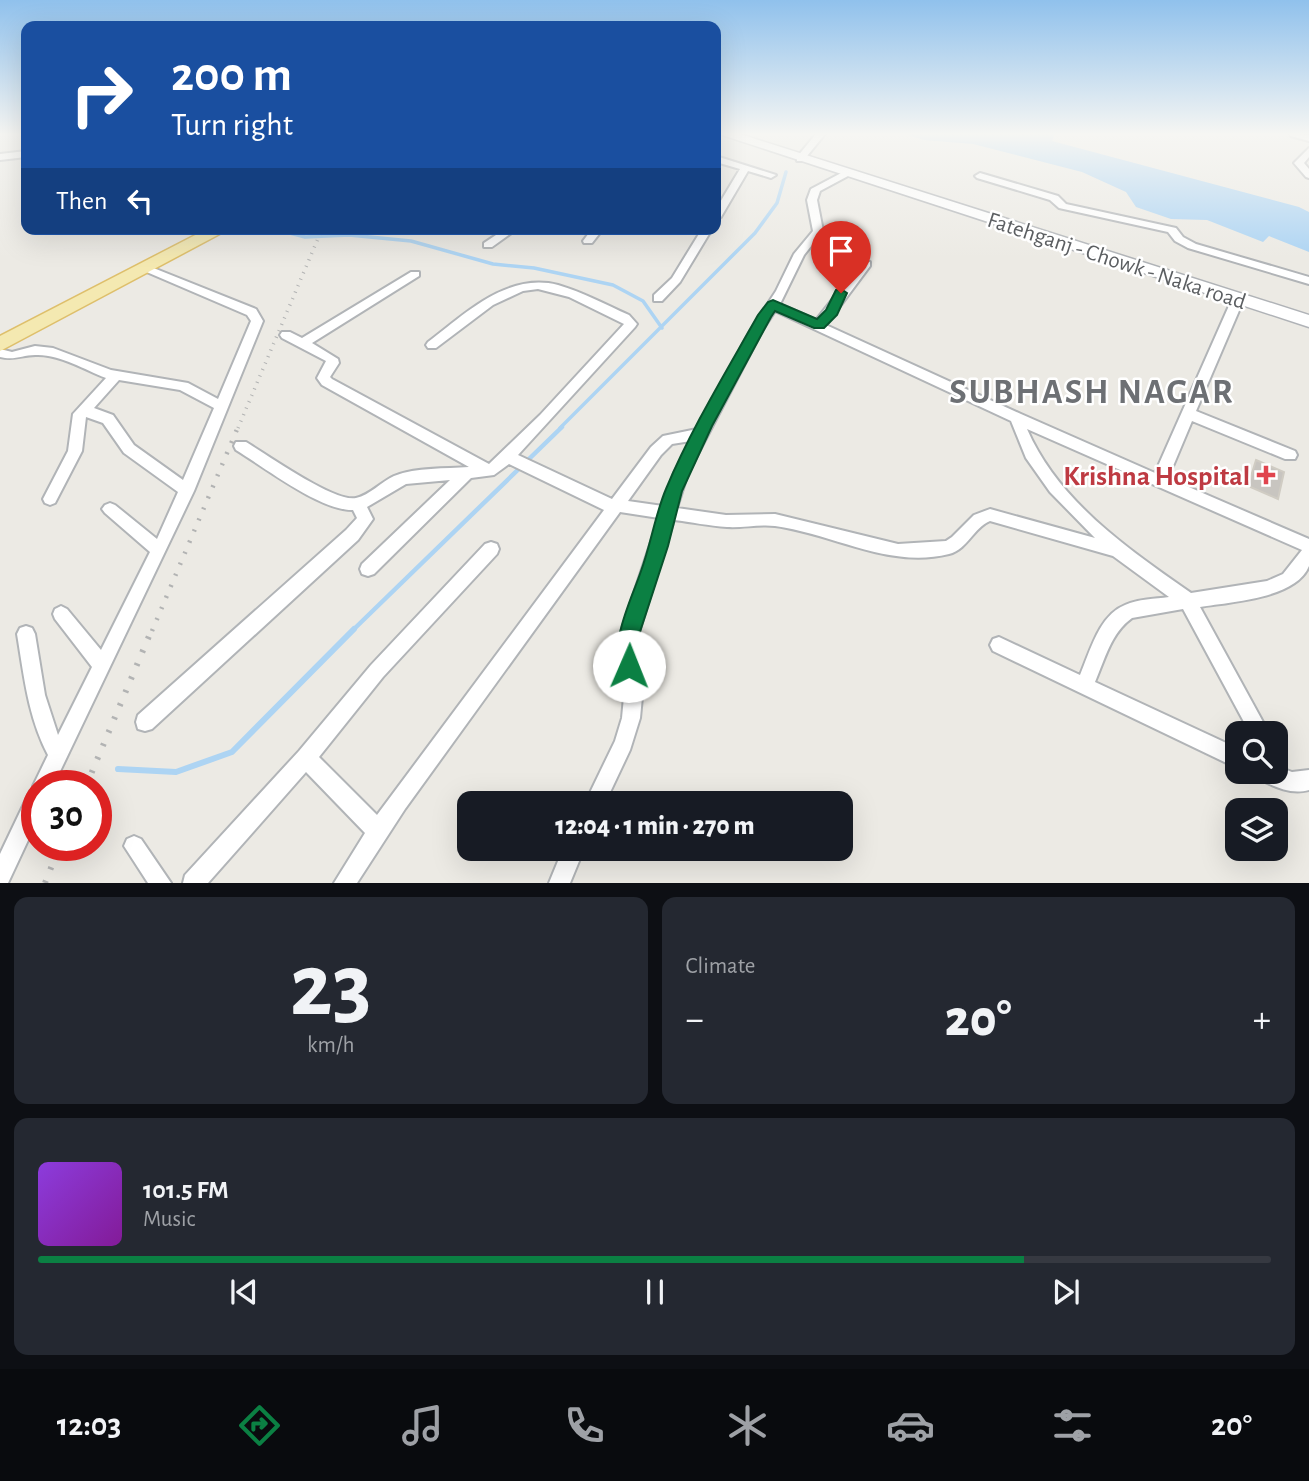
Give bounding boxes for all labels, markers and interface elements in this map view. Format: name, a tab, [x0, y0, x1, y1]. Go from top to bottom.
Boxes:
icon: right	[56, 49, 147, 140]
text: 200 m	[171, 51, 292, 100]
text: Turn right	[171, 109, 293, 141]
icon: left	[121, 182, 159, 220]
text: Then	[56, 188, 107, 214]
street label: Fatehganj - Chowk - Naka road	[984, 209, 1249, 314]
pin	[811, 221, 871, 293]
icon: arrive	[822, 232, 860, 270]
district label: SUBHASH NAGAR	[949, 375, 1235, 410]
place label: Krishna Hospital	[1063, 463, 1250, 491]
marker: Krishna Hospital	[1256, 465, 1276, 485]
position arrow	[592, 629, 666, 703]
map controls	[1225, 721, 1288, 861]
button: search	[1225, 721, 1288, 784]
speed limit sign: 30	[21, 770, 112, 861]
button: layers	[1225, 798, 1288, 861]
text: 12:04 · 1 min · 270 m	[555, 813, 755, 839]
text: 23	[290, 941, 372, 1032]
text: Climate	[686, 955, 755, 978]
text: 20°	[945, 993, 1012, 1045]
text: −	[686, 1001, 704, 1039]
text: +	[1253, 1001, 1271, 1039]
text: km/h	[307, 1034, 354, 1057]
text: 101.5 FM	[143, 1177, 229, 1203]
text: Music	[143, 1208, 195, 1231]
icon: previous	[225, 1273, 263, 1311]
icon: pause	[636, 1273, 674, 1311]
icon: next	[1047, 1273, 1085, 1311]
icon: directions	[235, 1401, 284, 1450]
icon: music	[398, 1401, 447, 1450]
icon: phone	[560, 1401, 609, 1450]
icon: climate	[723, 1401, 772, 1450]
icon: car	[886, 1401, 935, 1450]
icon: filters	[1048, 1401, 1097, 1450]
text: 12:03	[57, 1409, 121, 1441]
text: 20°	[1211, 1409, 1252, 1441]

